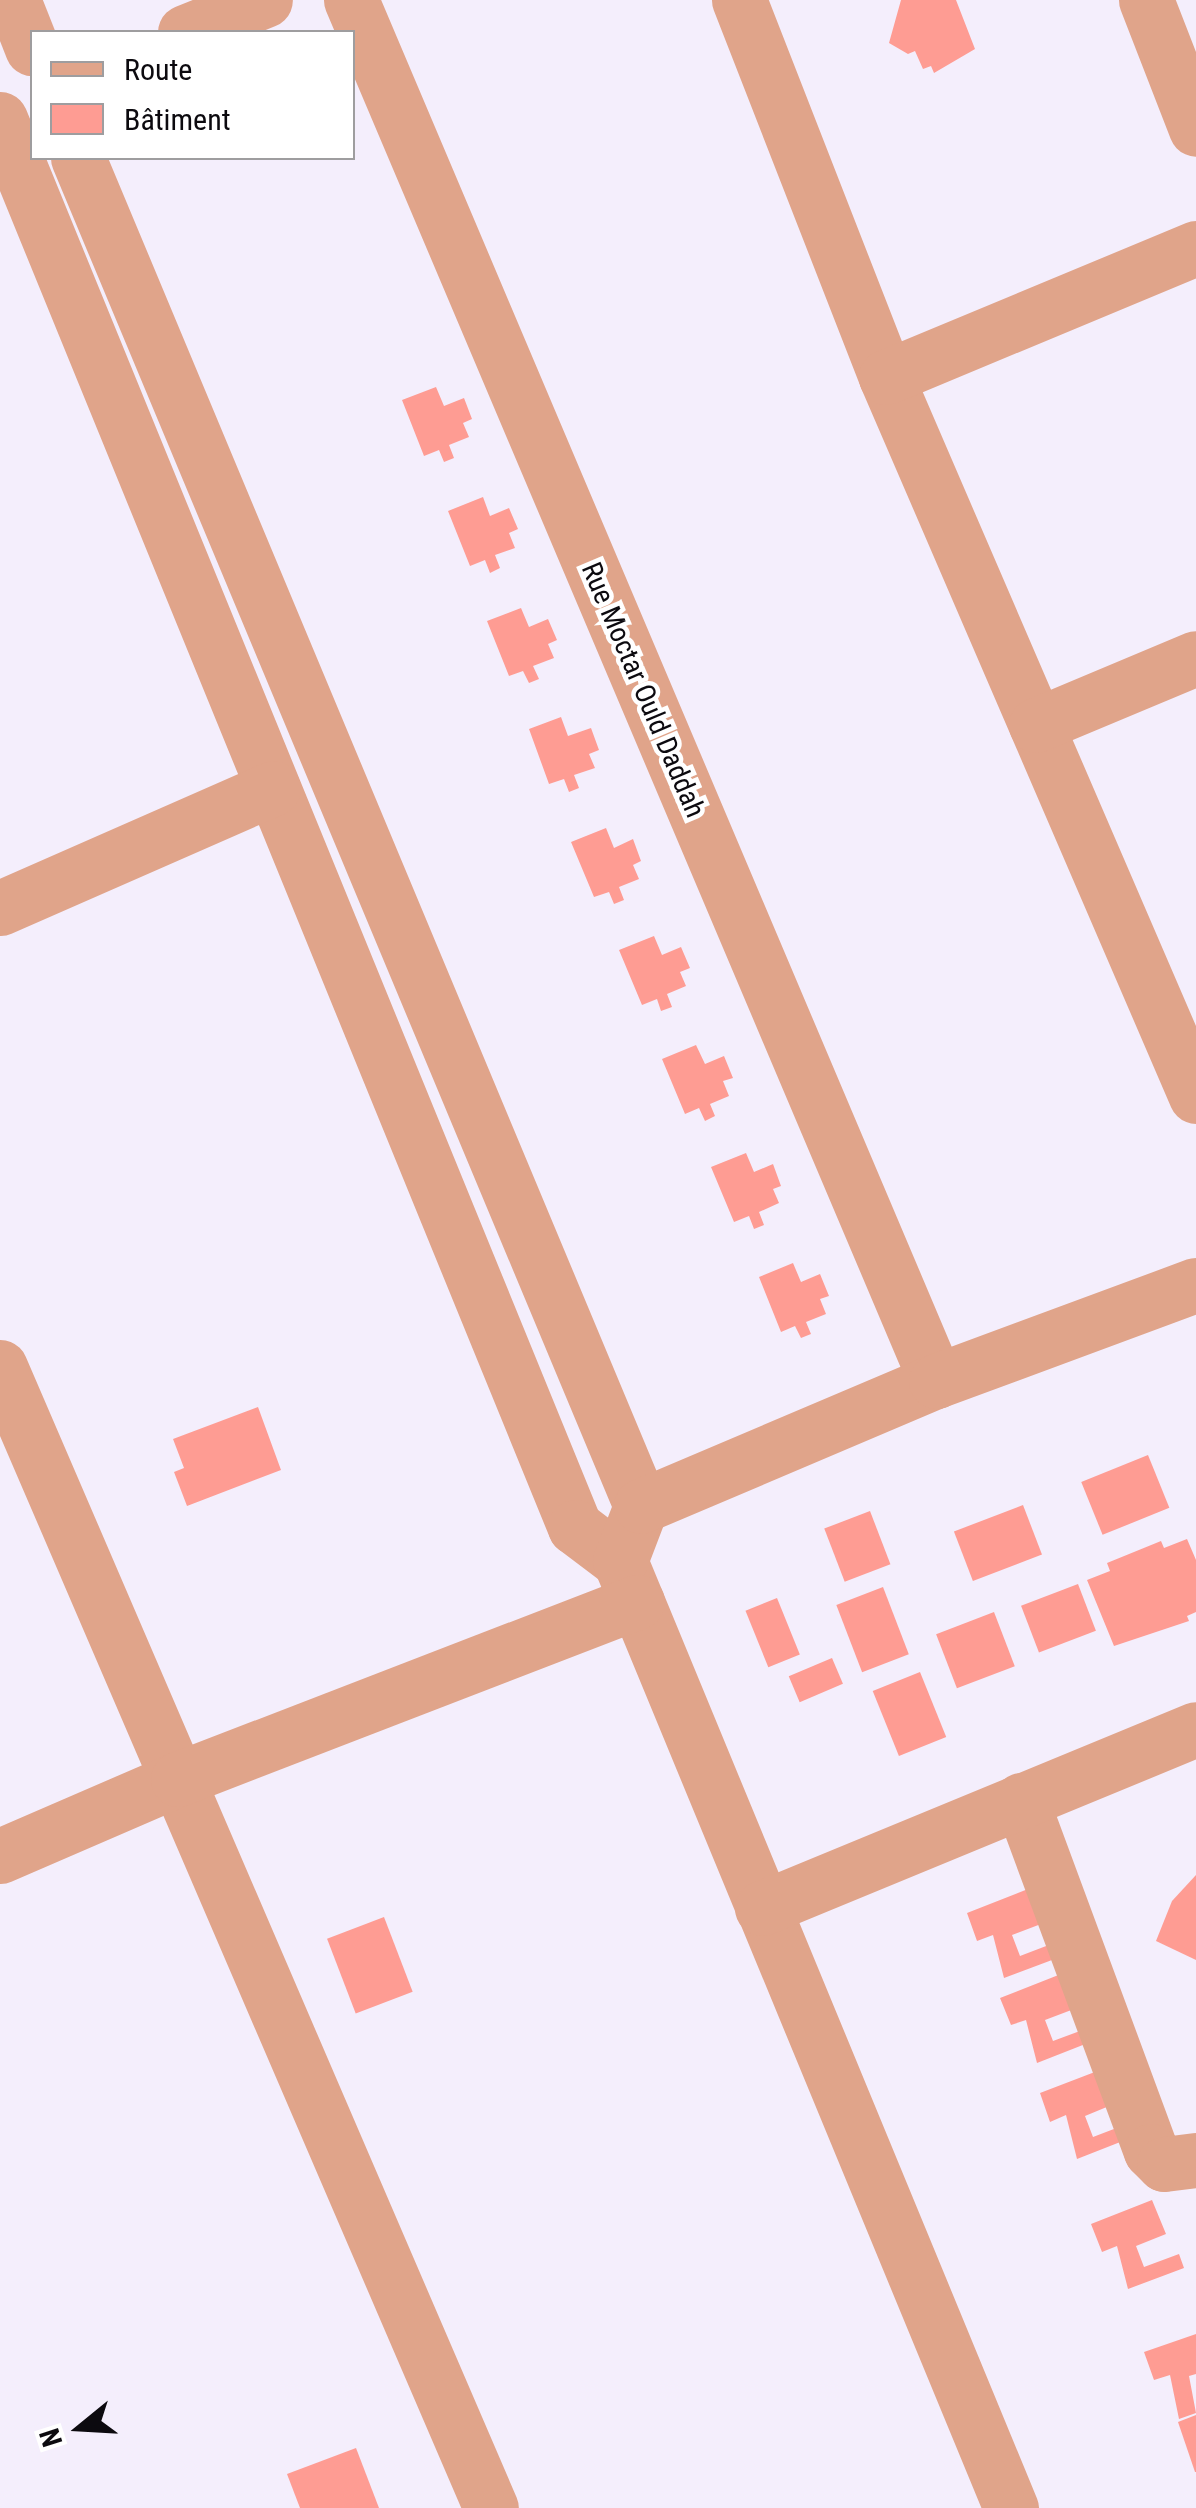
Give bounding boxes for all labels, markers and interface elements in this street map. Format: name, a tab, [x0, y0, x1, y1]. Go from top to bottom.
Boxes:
legend	[30, 30, 355, 160]
text: Route	[124, 52, 192, 87]
text: Bâtiment	[124, 102, 231, 137]
street label: Rue Moctar Ould Daddah	[574, 557, 712, 823]
north arrow	[30, 2378, 130, 2478]
text: N	[33, 2424, 69, 2451]

